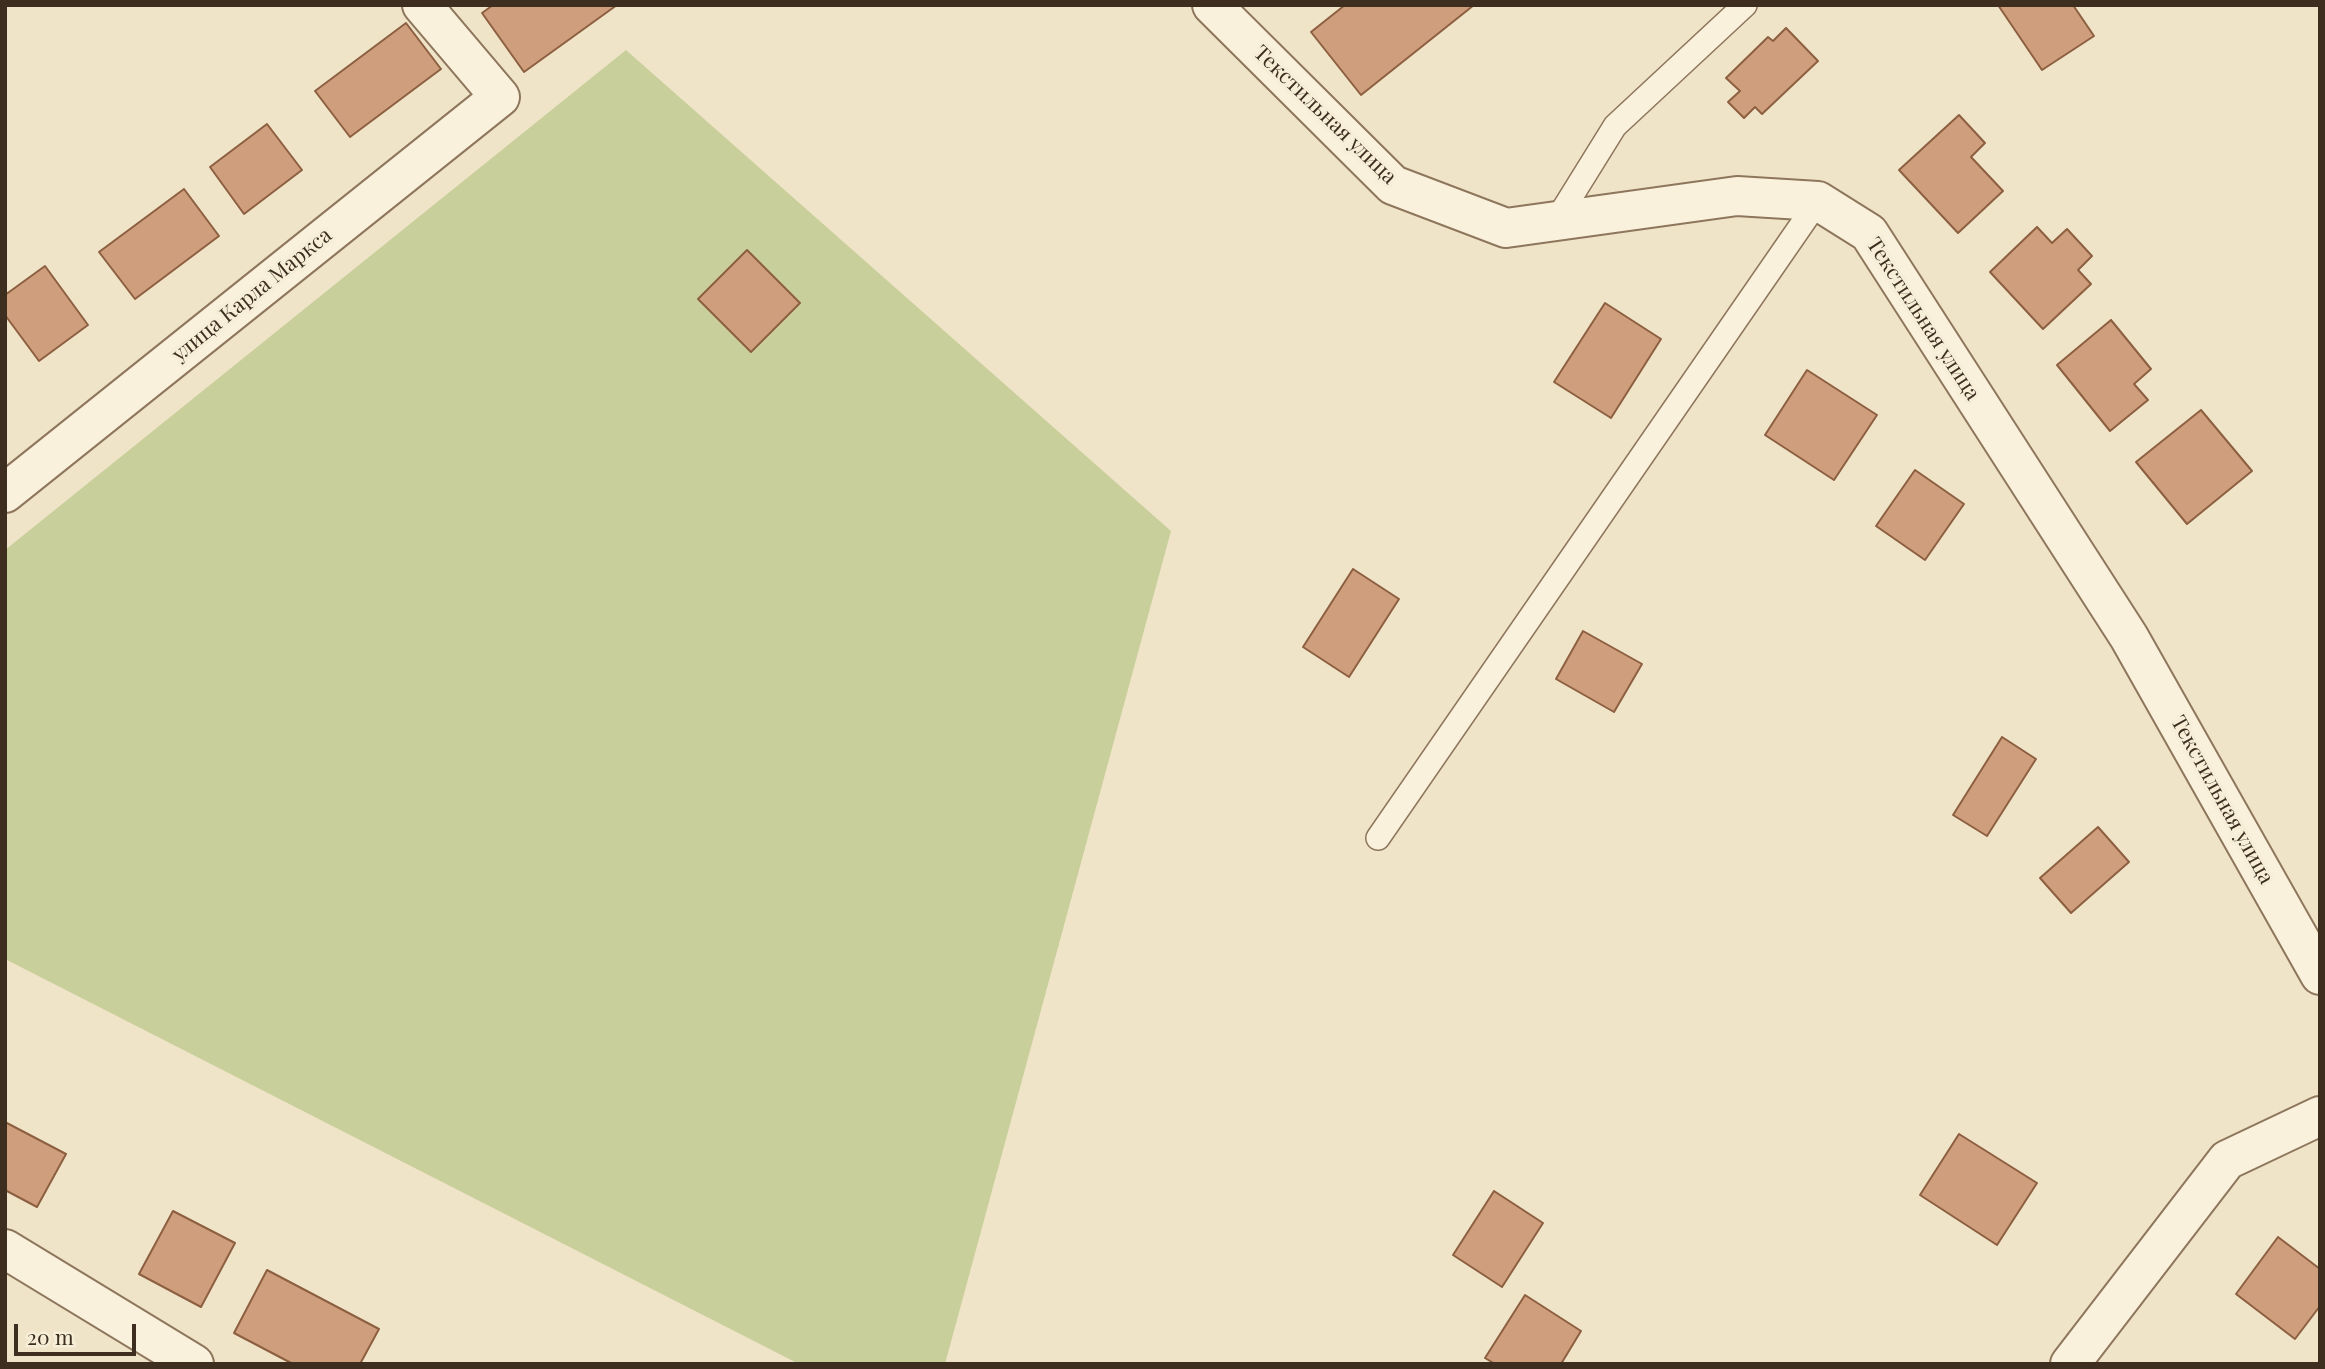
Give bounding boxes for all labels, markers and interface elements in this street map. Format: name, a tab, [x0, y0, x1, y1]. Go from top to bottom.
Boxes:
street label: Текстильная улица	[1248, 40, 1402, 190]
street label: улица Карла Маркса	[167, 223, 337, 367]
street label: Текстильная улица	[1861, 233, 1985, 405]
street label: Текстильная улица	[2165, 711, 2279, 889]
scale bar	[18, 1310, 140, 1354]
text: 20 m	[27, 1322, 74, 1350]

